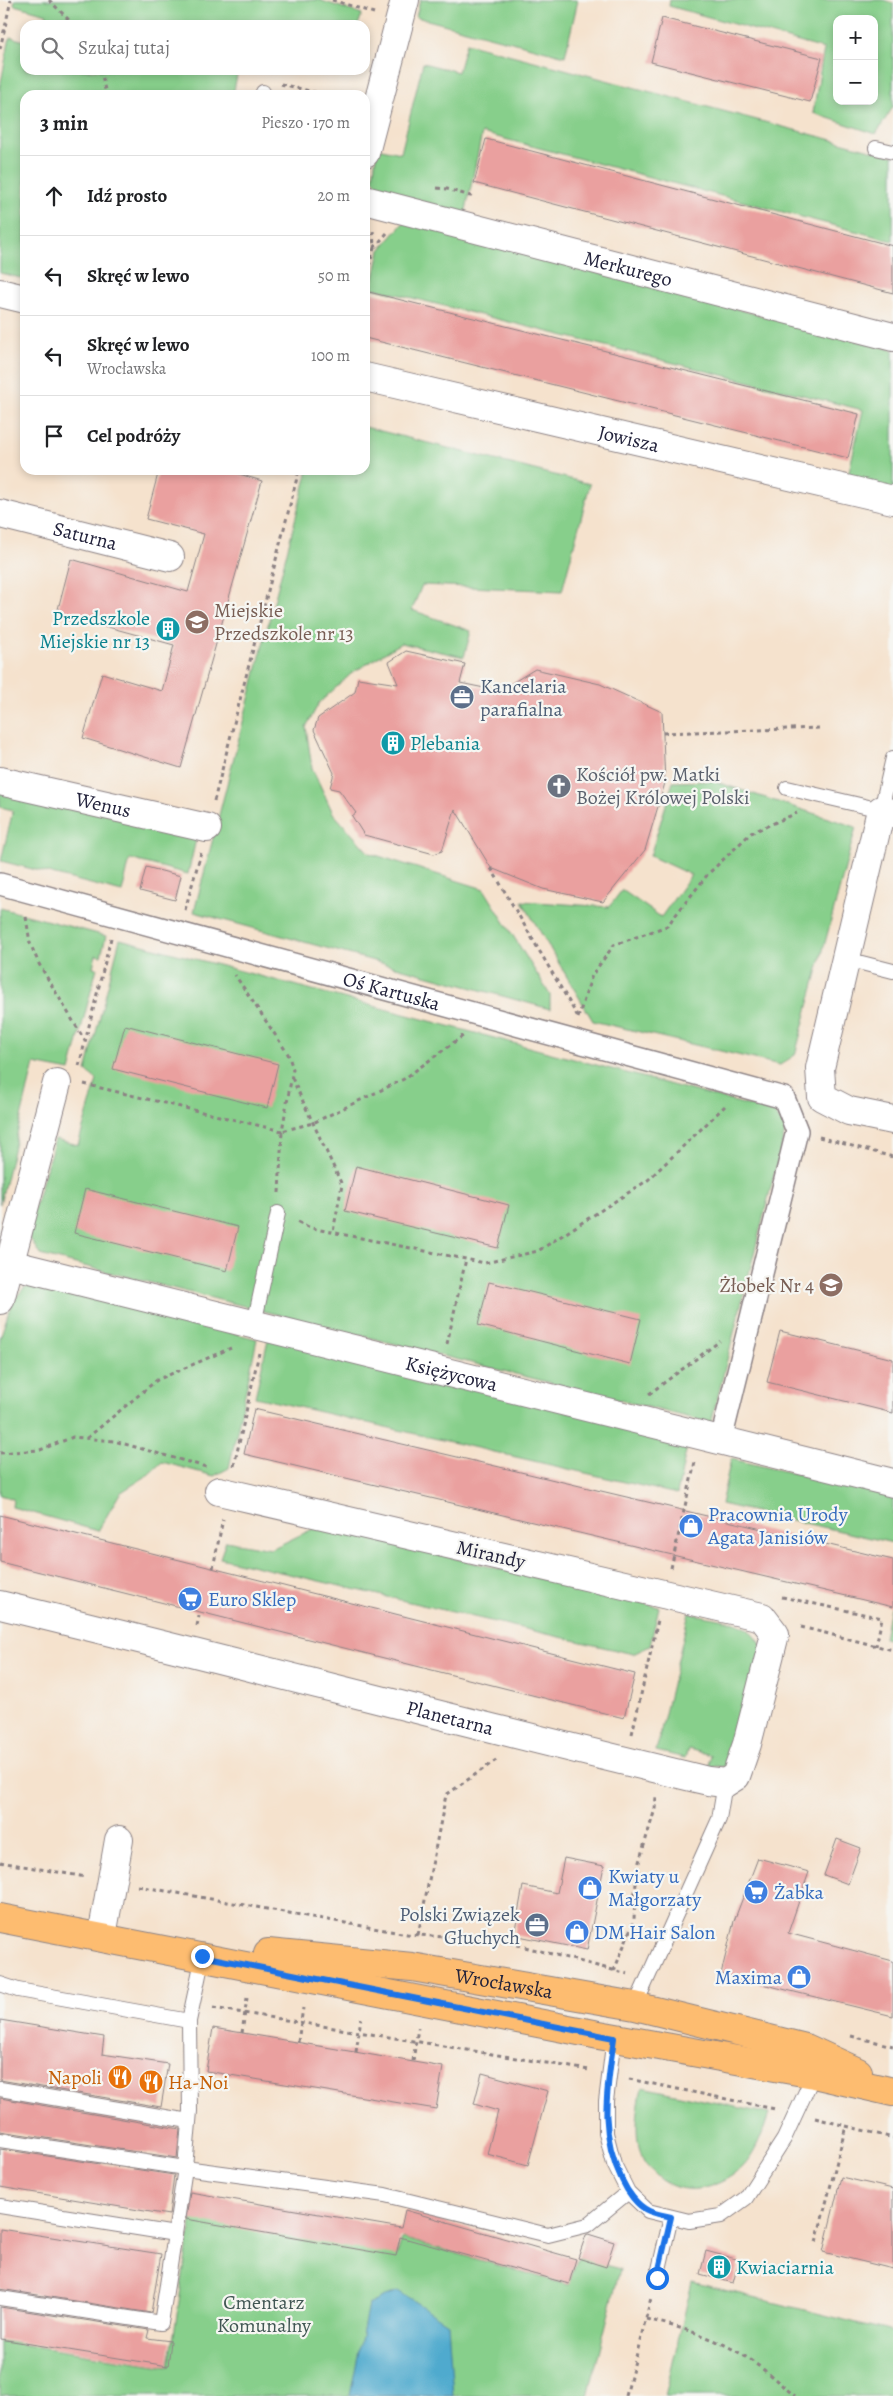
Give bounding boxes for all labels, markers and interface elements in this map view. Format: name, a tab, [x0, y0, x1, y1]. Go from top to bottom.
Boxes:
map controls	[833, 15, 878, 105]
button: +	[833, 15, 878, 60]
search box	[20, 20, 370, 75]
icon: search	[38, 34, 66, 62]
text: Szukaj tutaj	[78, 35, 170, 61]
button: −	[833, 60, 878, 105]
text: 3 min	[40, 109, 88, 137]
text: Pieszo · 170 m	[261, 112, 350, 134]
icon: ahead	[40, 182, 68, 210]
text: Idź prosto	[87, 183, 167, 209]
text: 20 m	[317, 185, 350, 207]
street label: Merkurego	[581, 244, 675, 293]
icon: left	[40, 262, 68, 290]
text: Skręć w lewo	[87, 263, 190, 289]
text: 50 m	[318, 265, 350, 287]
text: Skręć w lewo	[87, 332, 190, 358]
icon: left	[40, 342, 68, 370]
text: 100 m	[311, 345, 350, 367]
text: Wrocławska	[87, 358, 166, 380]
street label: Jowisza	[596, 419, 663, 459]
icon: arrive	[40, 422, 68, 450]
text: Cel podróży	[87, 423, 180, 449]
street label: Saturna	[50, 515, 121, 557]
place label: Miejskie Przedszkole nr 13	[214, 597, 354, 647]
place label: Przedszkole Miejskie nr 13	[39, 605, 150, 655]
school or university icon: Miejskie Przedszkole nr 13	[184, 609, 210, 635]
building icon: Przedszkole Miejskie nr 13	[155, 616, 181, 642]
place label: Kancelaria parafialna	[480, 673, 567, 723]
office icon: Kancelaria parafialna	[449, 684, 475, 710]
building icon: Plebania	[380, 730, 406, 756]
place label: Plebania	[410, 730, 481, 757]
place label: Kościół pw. Matki Bożej Królowej Polski	[576, 761, 750, 811]
church icon: Kościół pw. Matki Bożej Królowej Polski	[546, 773, 572, 799]
street label: Wenus	[72, 785, 134, 824]
street label: Oś Kartuska	[340, 965, 444, 1018]
place label: Żłobek Nr 4	[719, 1272, 814, 1299]
school or university icon: Żłobek Nr 4	[818, 1272, 844, 1298]
street label: Księżycowa	[403, 1350, 501, 1399]
place label: Pracownia Urody Agata Janisiów	[707, 1501, 849, 1551]
shop icon: Pracownia Urody Agata Janisiów	[678, 1513, 704, 1539]
street label: Mirandy	[454, 1533, 529, 1576]
supermarket icon: Euro Sklep	[177, 1586, 203, 1612]
place label: Euro Sklep	[208, 1586, 296, 1613]
street label: Planetarna	[404, 1694, 497, 1742]
place label: Kwiaty u Małgorzaty	[608, 1863, 702, 1913]
shop icon: Kwiaty u Małgorzaty	[577, 1875, 603, 1901]
supermarket icon: Żabka	[743, 1879, 769, 1905]
place label: Żabka	[774, 1879, 824, 1906]
place label: Polski Związek Głuchych	[399, 1901, 520, 1951]
office icon: Polski Związek Głuchych	[524, 1912, 550, 1938]
shop icon: DM Hair Salon	[564, 1919, 590, 1945]
place label: DM Hair Salon	[594, 1919, 716, 1946]
route end	[191, 1945, 214, 1968]
street label: Wrocławska	[452, 1962, 556, 2006]
place label: Maxima	[715, 1964, 783, 1991]
shop icon: Maxima	[786, 1964, 812, 1990]
place label: Napoli	[48, 2064, 102, 2091]
restaurant icon: Napoli	[107, 2064, 133, 2090]
restaurant icon: Ha-Noi	[138, 2069, 164, 2095]
place label: Ha-Noi	[168, 2069, 229, 2096]
building icon: Kwiaciarnia	[706, 2254, 732, 2280]
place label: Kwiaciarnia	[736, 2254, 835, 2281]
route start	[646, 2267, 669, 2290]
park label: Cmentarz Komunalny	[217, 2289, 312, 2339]

